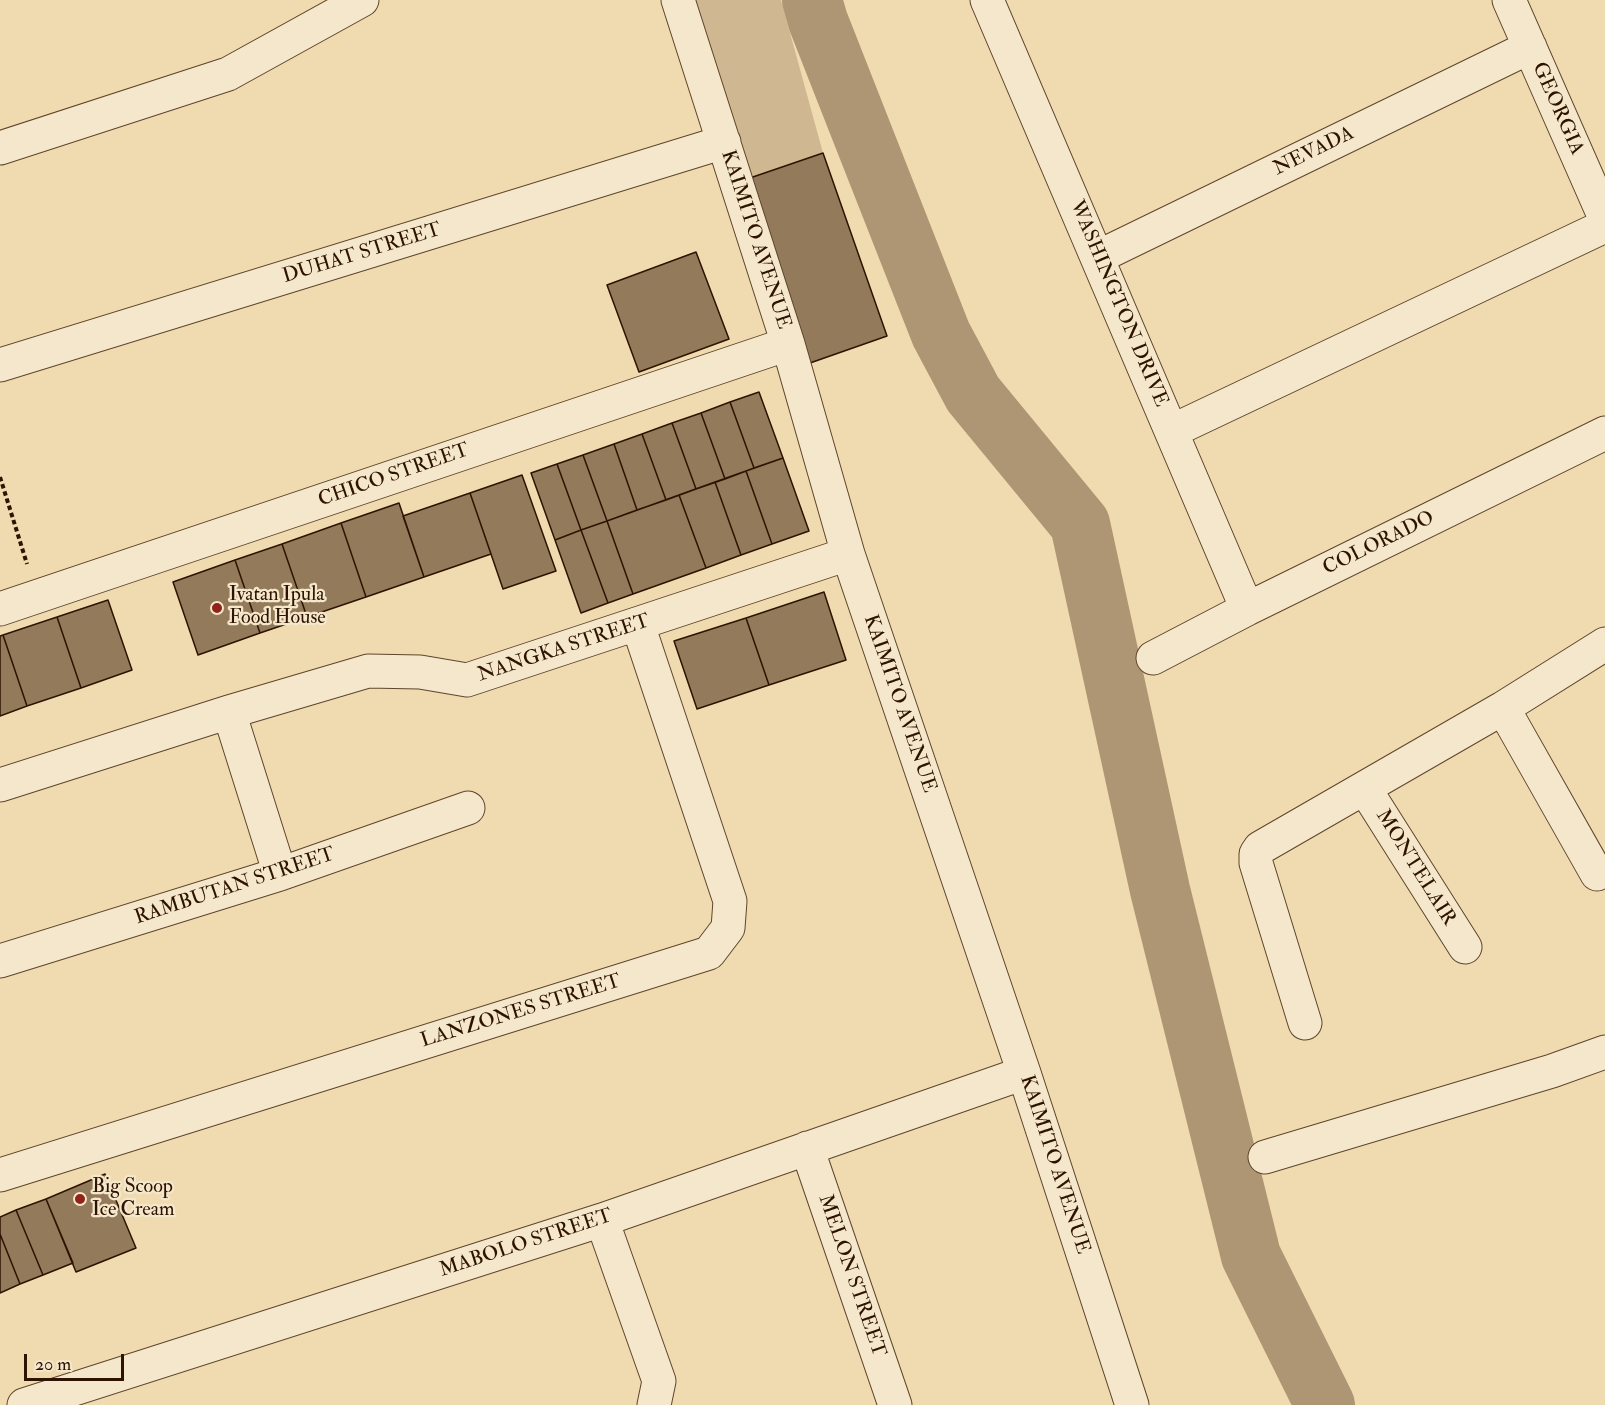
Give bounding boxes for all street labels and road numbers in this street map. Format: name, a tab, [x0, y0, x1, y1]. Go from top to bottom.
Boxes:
street label: GEORGIA	[1526, 59, 1588, 159]
street label: NEVADA	[1270, 122, 1358, 182]
street label: KAIMITO AVENUE	[715, 148, 795, 332]
street label: WASHINGTON DRIVE	[1064, 197, 1172, 411]
street label: DUHAT STREET	[280, 218, 444, 290]
street label: CHICO STREET	[315, 439, 473, 513]
street label: COLORADO	[1319, 507, 1439, 581]
street label: NANGKA STREET	[475, 610, 653, 688]
street label: KAIMITO AVENUE	[857, 612, 941, 796]
street label: MONTELAIR	[1370, 806, 1460, 930]
street label: RAMBUTAN STREET	[132, 843, 338, 931]
street label: LANZONES STREET	[418, 970, 624, 1054]
street label: KAIMITO AVENUE	[1014, 1073, 1094, 1257]
street label: MELON STREET	[812, 1192, 890, 1360]
street label: MABOLO STREET	[437, 1205, 615, 1283]

